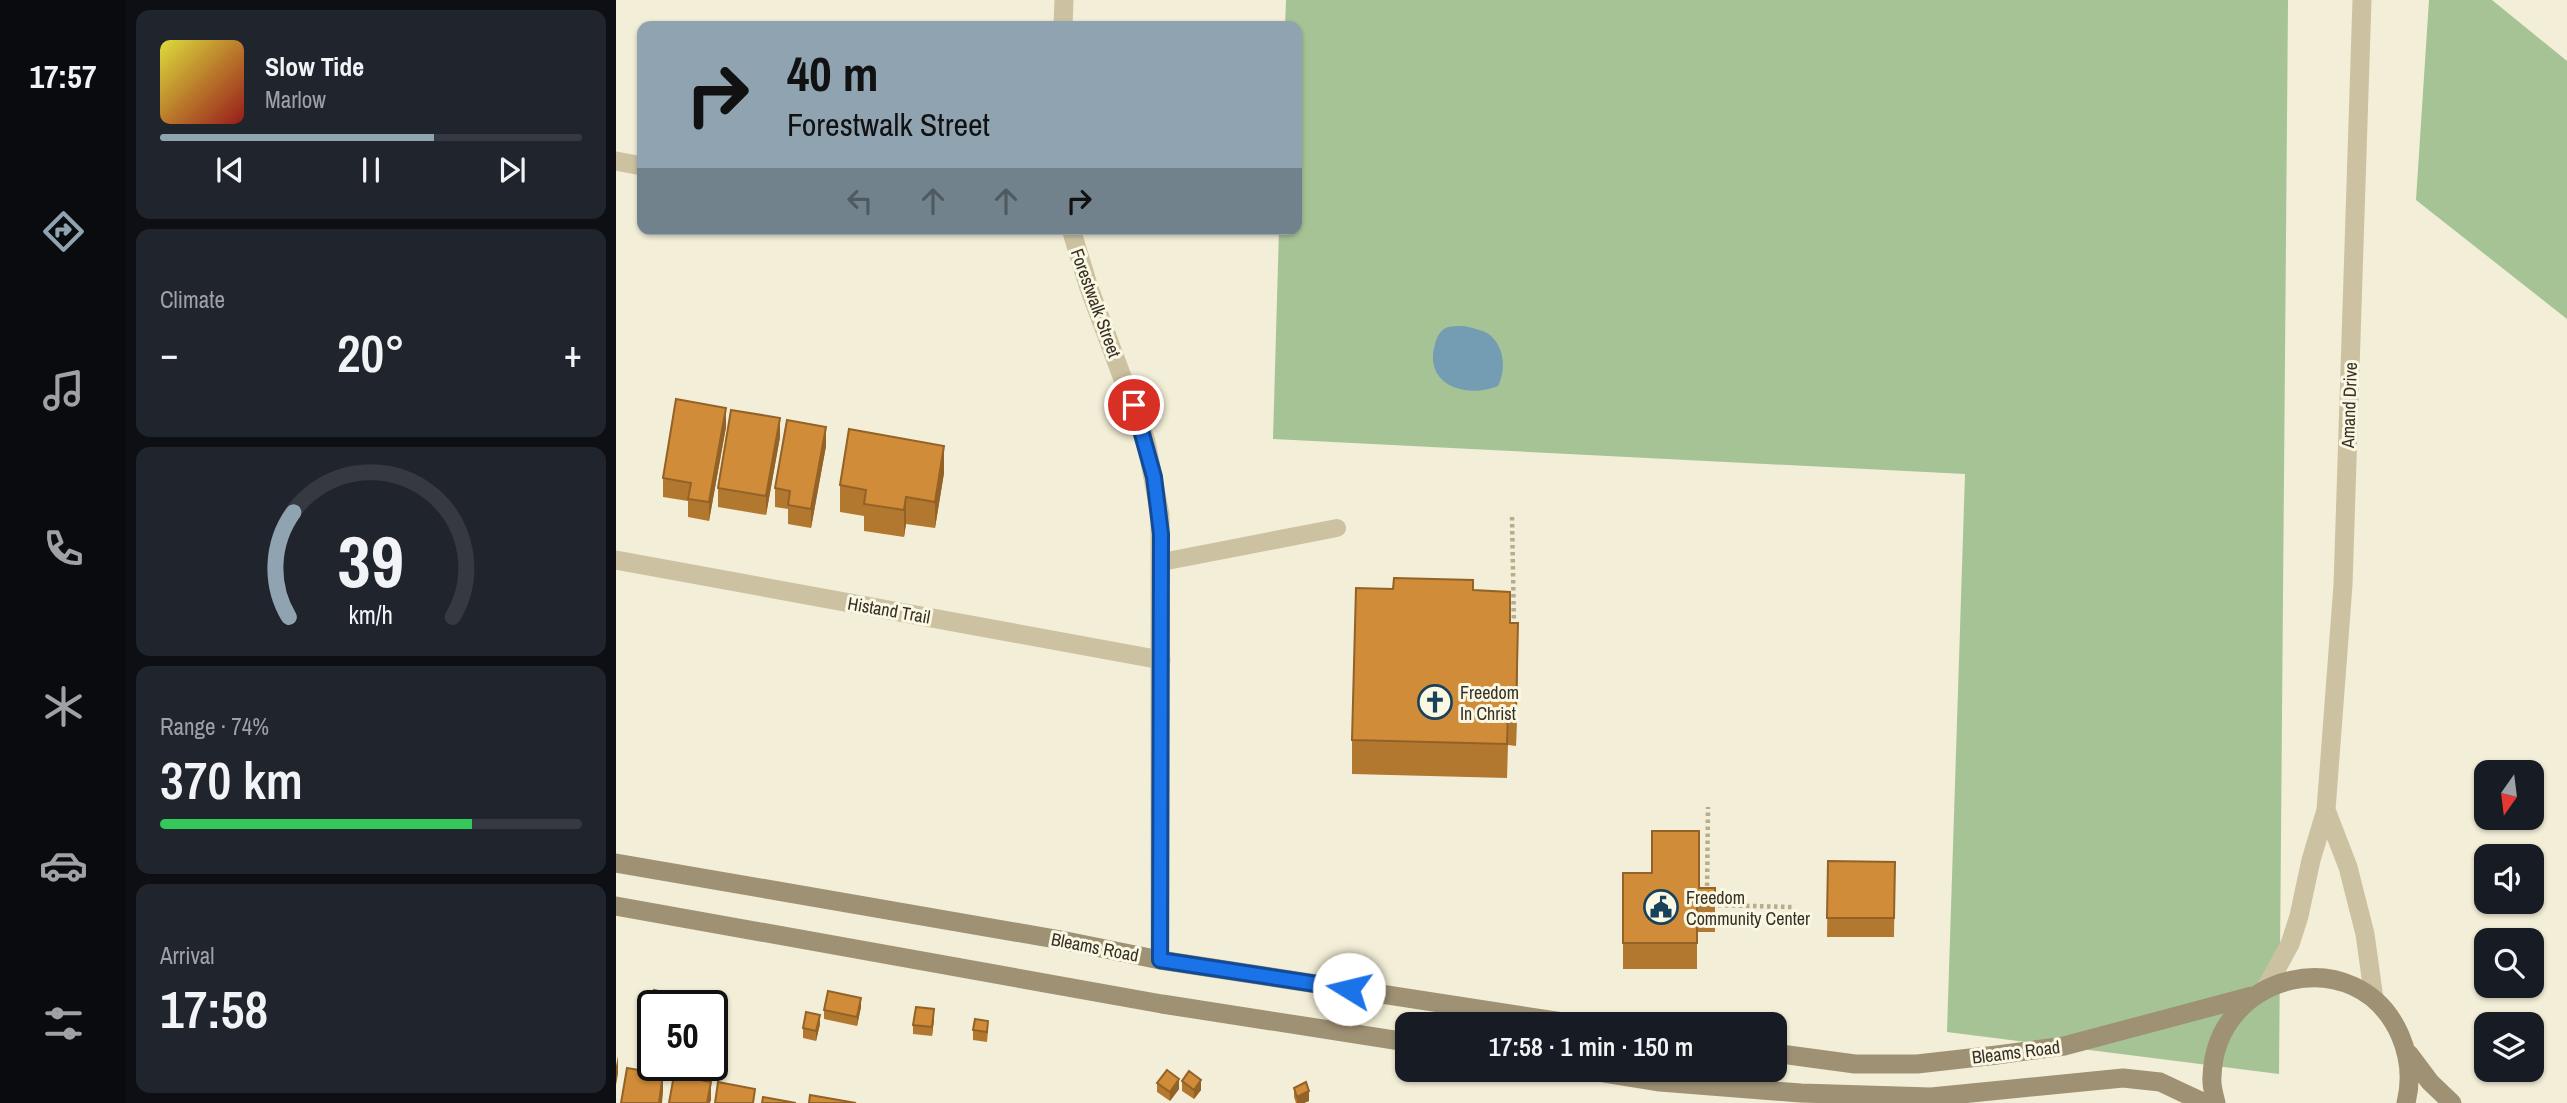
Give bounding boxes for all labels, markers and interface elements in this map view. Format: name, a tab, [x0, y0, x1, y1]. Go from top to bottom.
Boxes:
text: 40 m	[787, 40, 879, 106]
text: Slow Tide	[265, 49, 364, 84]
icon: right	[672, 49, 763, 140]
text: 17:57	[29, 55, 97, 98]
text: Marlow	[265, 84, 326, 115]
text: Forestwalk Street	[787, 103, 990, 146]
icon: previous	[211, 151, 249, 189]
icon: pause	[352, 151, 390, 189]
icon: next	[493, 151, 531, 189]
icon: left	[841, 182, 879, 220]
icon: ahead	[914, 182, 952, 220]
icon: ahead	[987, 182, 1025, 220]
icon: right	[1060, 182, 1098, 220]
icon: directions	[39, 207, 88, 256]
street label: Forestwalk Street	[1065, 245, 1127, 361]
text: Climate	[160, 284, 225, 315]
text: 20°	[337, 318, 405, 388]
text: −	[160, 328, 178, 379]
text: +	[564, 328, 582, 379]
street label: Amand Drive	[2335, 362, 2363, 449]
icon: music	[39, 366, 88, 415]
pin	[1104, 375, 1164, 435]
icon: arrive	[1115, 386, 1153, 424]
text: 39	[338, 513, 404, 611]
icon: phone	[39, 524, 88, 573]
street label: Histand Trail	[846, 590, 932, 630]
text: km/h	[349, 598, 393, 632]
place label: Freedom In Christ	[1460, 680, 1519, 726]
icon: climate	[39, 682, 88, 731]
church icon: Freedom In Christ	[1416, 683, 1454, 721]
text: Range · 74%	[160, 711, 269, 742]
text: 370 km	[160, 745, 303, 815]
north arrow	[2474, 760, 2544, 830]
map controls	[2474, 760, 2544, 1082]
icon: car	[39, 841, 88, 890]
button: sound	[2474, 844, 2544, 914]
place label: Freedom Community Center	[1686, 885, 1810, 931]
public building icon: Freedom Community Center	[1642, 888, 1680, 926]
street label: Bleams Road	[1049, 926, 1141, 968]
button: search	[2474, 928, 2544, 998]
text: Arrival	[160, 940, 215, 971]
position arrow	[1312, 952, 1386, 1026]
text: 17:58	[160, 974, 268, 1044]
speed limit sign: 50	[637, 990, 728, 1081]
icon: filters	[39, 999, 88, 1048]
button: layers	[2474, 1012, 2544, 1082]
text: 17:58 · 1 min · 150 m	[1489, 1029, 1693, 1064]
street label: Bleams Road	[1971, 1034, 2061, 1070]

